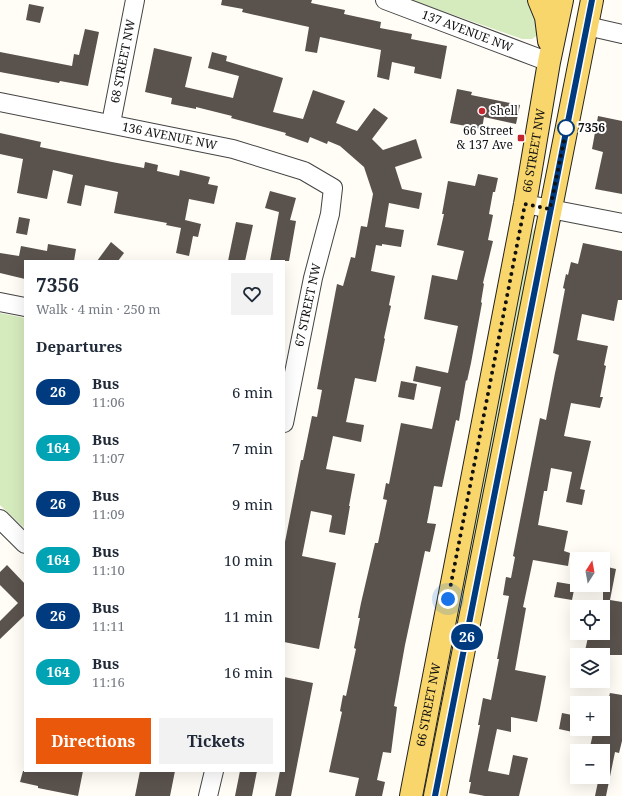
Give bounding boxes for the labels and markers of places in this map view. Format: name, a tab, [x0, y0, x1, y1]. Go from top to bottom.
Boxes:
place label: Shell	[490, 102, 518, 119]
marker: Shell	[477, 106, 487, 116]
marker: 7356	[557, 119, 575, 137]
place label: 7356	[578, 119, 605, 136]
place label: 66 Street & 137 Ave	[457, 122, 513, 153]
marker: 66 Street & 137 Ave	[516, 133, 526, 143]

